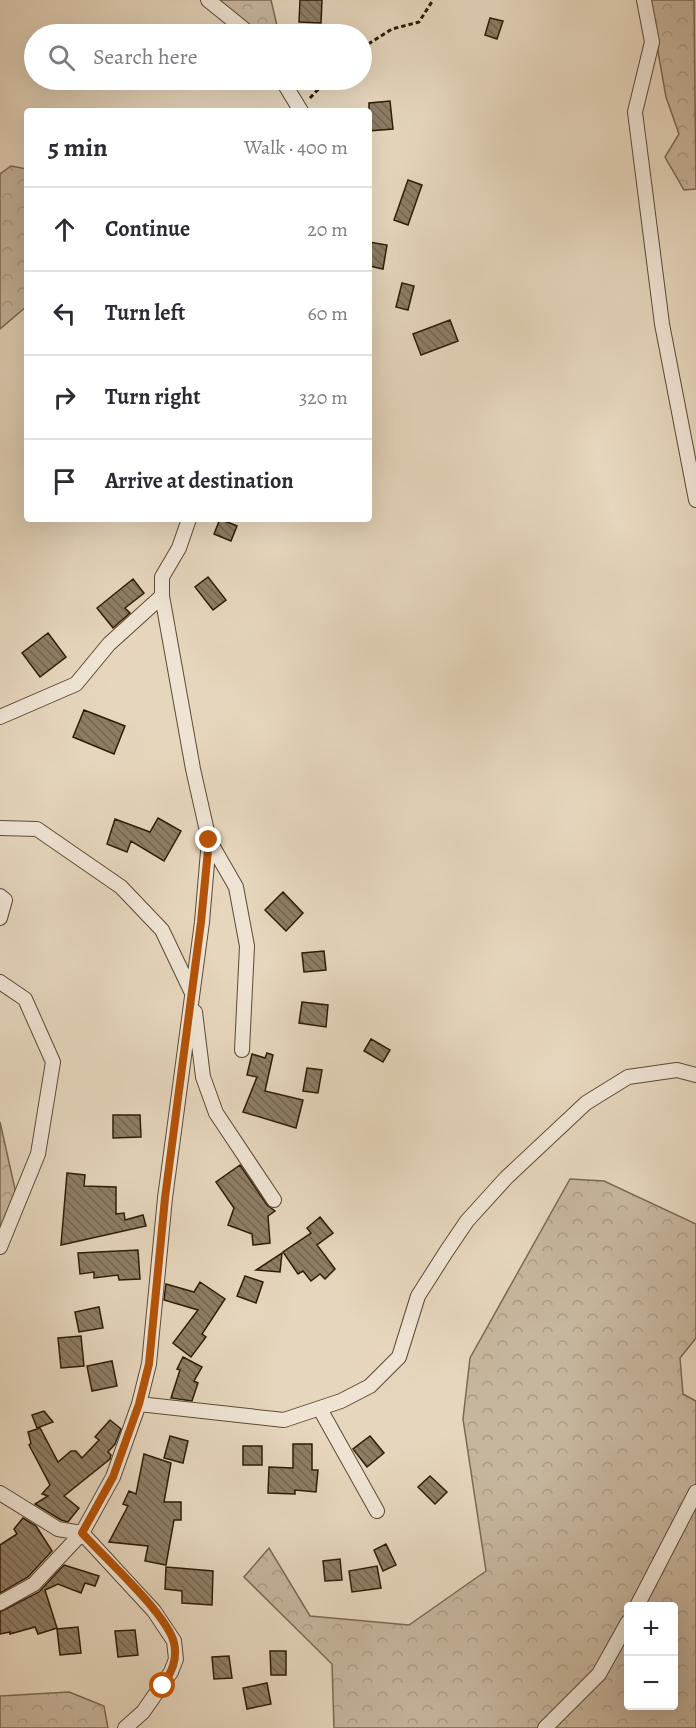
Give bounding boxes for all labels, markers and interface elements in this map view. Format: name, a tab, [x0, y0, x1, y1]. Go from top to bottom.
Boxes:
search box	[24, 24, 372, 90]
icon: search	[45, 41, 78, 74]
text: Search here	[93, 42, 198, 72]
text: 5 min	[48, 130, 108, 165]
text: Walk · 400 m	[244, 134, 348, 161]
icon: ahead	[48, 213, 81, 246]
text: Continue	[105, 214, 190, 244]
text: 20 m	[307, 216, 348, 243]
icon: left	[48, 297, 81, 330]
text: Turn left	[105, 298, 185, 328]
text: 60 m	[308, 300, 348, 327]
icon: right	[48, 381, 81, 414]
text: Turn right	[105, 382, 201, 412]
text: 320 m	[299, 384, 348, 411]
icon: arrive	[48, 465, 81, 498]
text: Arrive at destination	[105, 466, 294, 496]
route end	[195, 826, 221, 852]
map controls	[624, 1602, 678, 1710]
button: +	[624, 1602, 678, 1656]
button: −	[624, 1656, 678, 1710]
route start	[149, 1672, 175, 1698]

